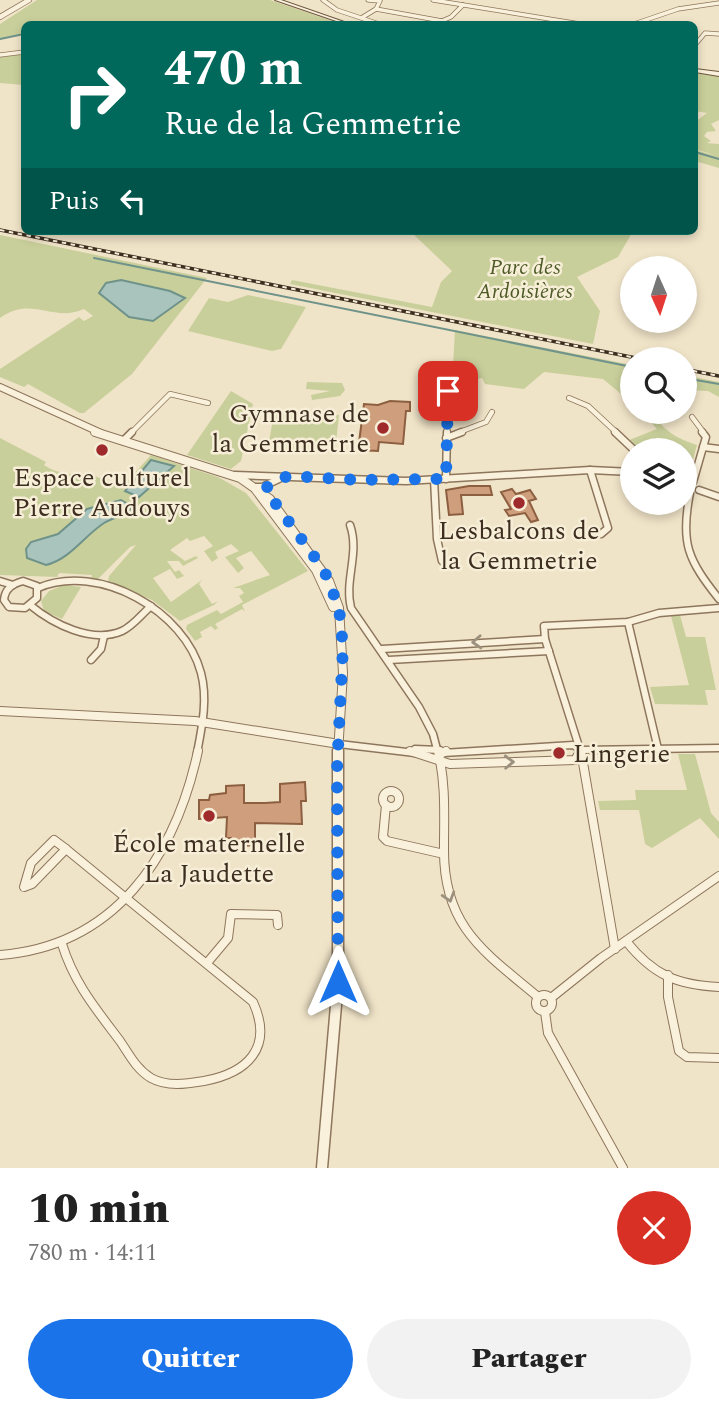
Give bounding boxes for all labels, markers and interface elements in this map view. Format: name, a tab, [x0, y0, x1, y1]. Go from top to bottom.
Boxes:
text: 470 m	[164, 32, 303, 107]
icon: right	[49, 49, 140, 140]
text: Rue de la Gemmetrie	[164, 100, 461, 149]
text: Puis	[49, 181, 100, 221]
icon: left	[114, 182, 152, 220]
park label: Parc des Ardoisières	[476, 252, 573, 308]
north arrow	[620, 256, 696, 332]
map controls	[620, 256, 697, 515]
button: search	[620, 347, 697, 424]
pin	[418, 361, 478, 421]
icon: arrive	[429, 372, 467, 410]
place label: Gymnase de la Gemmetrie	[212, 394, 369, 464]
marker: Gymnase de la Gemmetrie	[375, 420, 391, 436]
button: layers	[620, 438, 697, 515]
marker: Espace culturel Pierre Audouys	[94, 442, 110, 458]
place label: Espace culturel Pierre Audouys	[13, 458, 191, 528]
marker: Lesbalcons de la Gemmetrie	[511, 495, 527, 511]
place label: Lesbalcons de la Gemmetrie	[438, 511, 600, 581]
one-way arrow	[471, 634, 482, 649]
place label: Lingerie	[573, 734, 670, 774]
marker: Lingerie	[551, 745, 567, 761]
one-way arrow	[503, 755, 514, 770]
marker: École maternelle La Jaudette	[201, 808, 217, 824]
place label: École maternelle La Jaudette	[113, 824, 305, 894]
one-way arrow	[440, 890, 455, 902]
position arrow	[301, 945, 375, 1019]
text: 10 min	[28, 1178, 169, 1241]
button: close	[617, 1191, 691, 1265]
text: 780 m · 14:11	[28, 1236, 157, 1271]
button: Quitter	[28, 1319, 353, 1399]
button: Partager	[367, 1319, 691, 1399]

